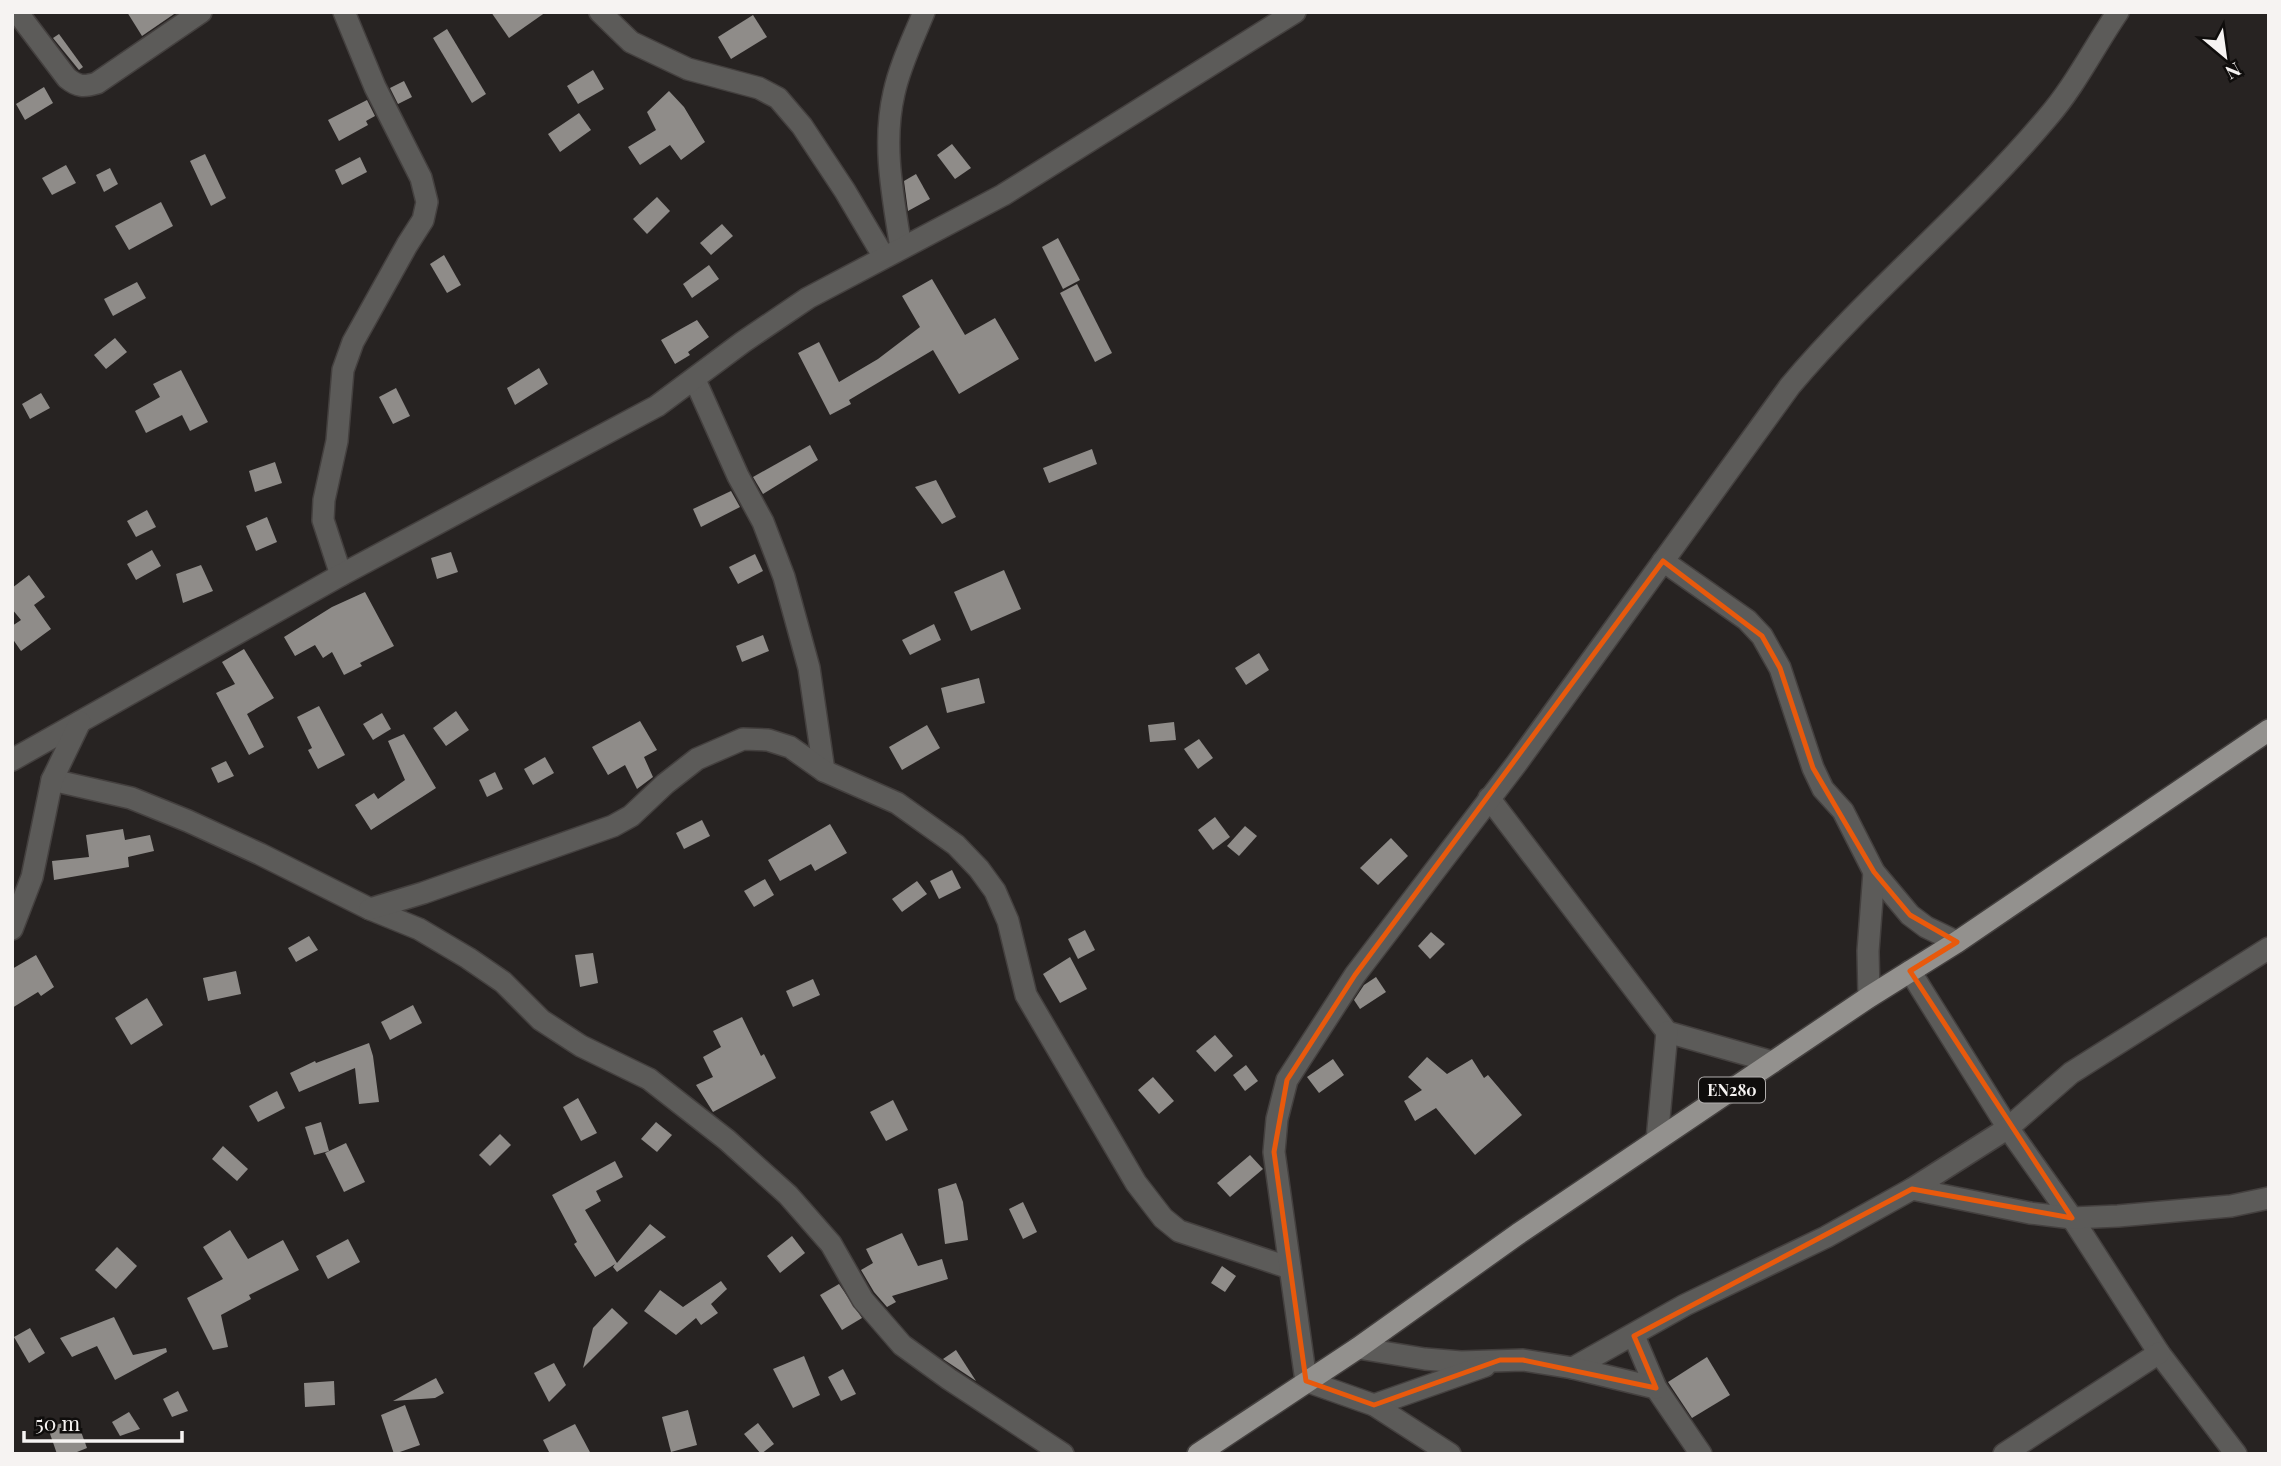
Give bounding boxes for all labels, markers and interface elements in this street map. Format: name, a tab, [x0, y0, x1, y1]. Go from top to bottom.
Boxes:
north arrow	[2190, 21, 2260, 91]
text: N	[2221, 57, 2246, 87]
road number: EN280	[1699, 1078, 1765, 1102]
scale bar	[24, 1400, 182, 1444]
text: 50 m	[35, 1408, 81, 1436]

